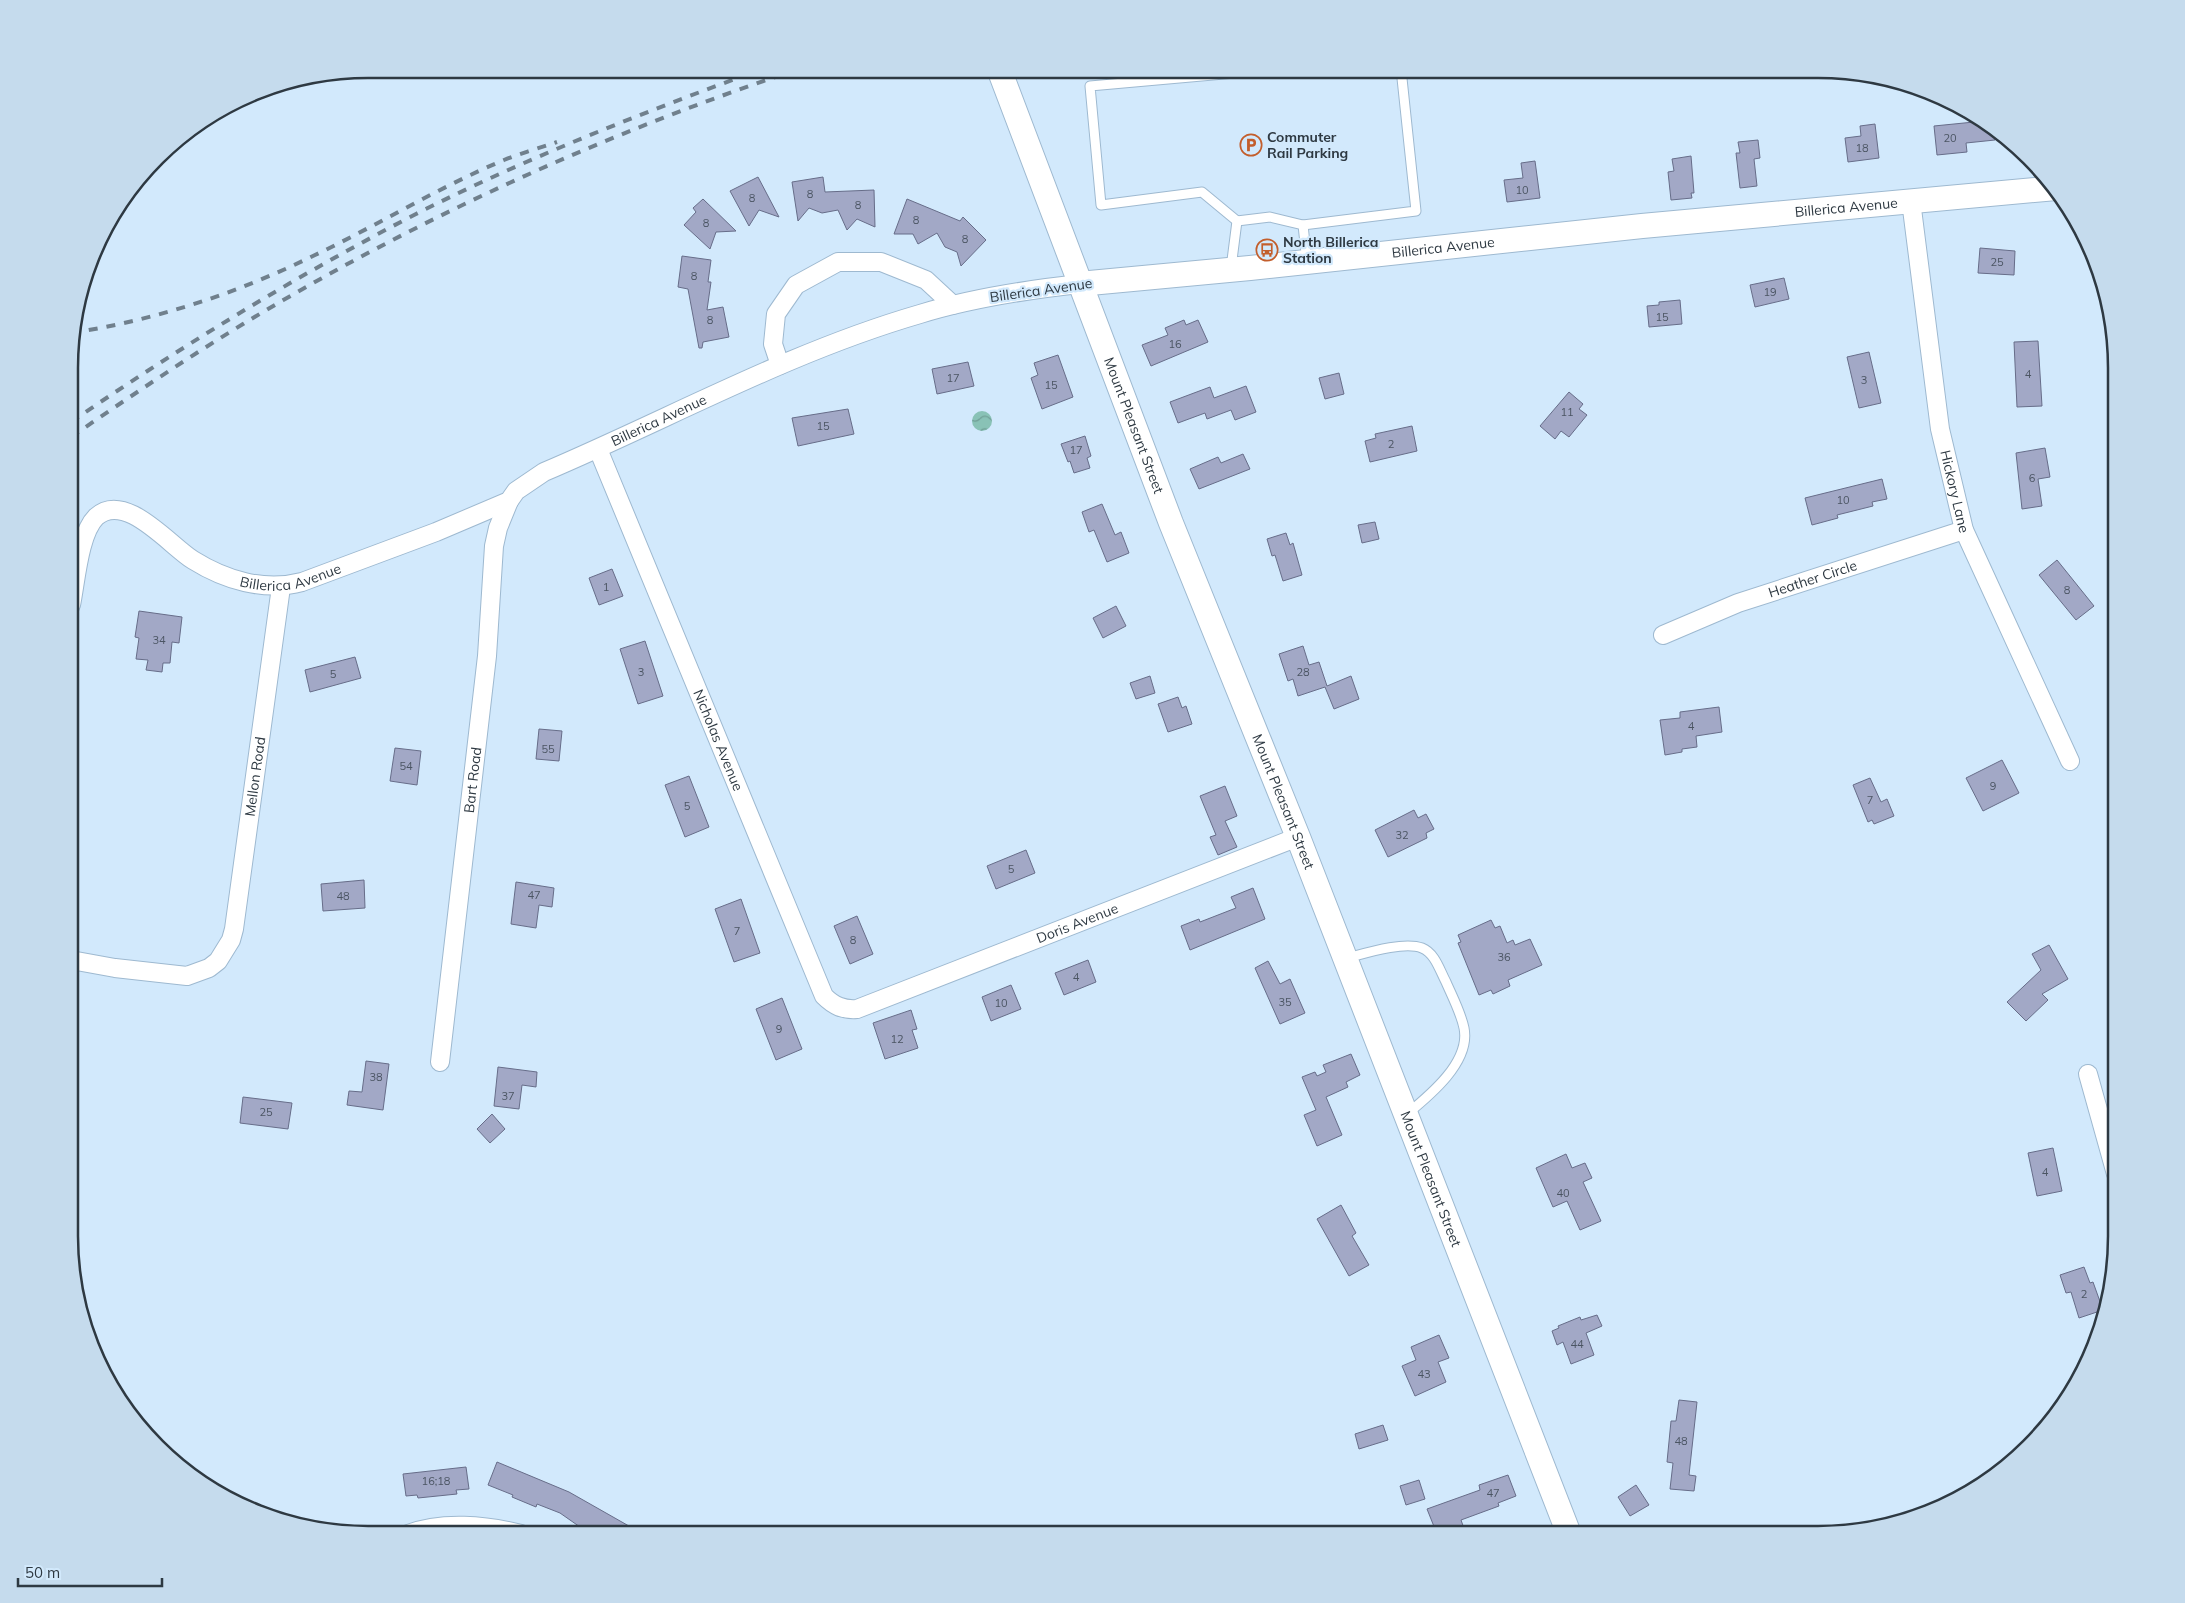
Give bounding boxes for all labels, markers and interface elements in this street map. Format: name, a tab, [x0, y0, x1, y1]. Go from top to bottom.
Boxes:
place label: Commuter Rail Parking	[1267, 128, 1348, 162]
house number: 20	[1943, 131, 1957, 145]
parking icon: Commuter Rail Parking	[1239, 133, 1263, 157]
house number: 18	[1855, 141, 1869, 155]
house number: 10	[1515, 183, 1529, 197]
house number: 8	[807, 187, 814, 201]
house number: 8	[749, 191, 756, 205]
street label: Billerica Avenue	[1794, 194, 1898, 221]
house number: 8	[855, 198, 862, 212]
house number: 8	[913, 213, 920, 227]
house number: 8	[703, 216, 710, 230]
house number: 8	[962, 232, 969, 246]
place label: North Billerica Station	[1283, 233, 1378, 267]
street label: Billerica Avenue	[1391, 233, 1495, 262]
bus stop icon: North Billerica Station	[1255, 238, 1279, 262]
house number: 25	[1990, 255, 2004, 269]
house number: 8	[691, 269, 698, 283]
street label: Billerica Avenue	[989, 274, 1093, 306]
house number: 19	[1763, 285, 1777, 299]
house number: 15	[1655, 310, 1669, 324]
house number: 8	[707, 313, 714, 327]
house number: 16	[1168, 337, 1182, 351]
street label: Mount Pleasant Street	[1100, 355, 1168, 496]
house number: 4	[2025, 367, 2032, 381]
house number: 17	[946, 371, 960, 385]
house number: 3	[1861, 373, 1867, 387]
house number: 15	[1044, 378, 1058, 392]
street label: Billerica Avenue	[608, 390, 709, 450]
house number: 11	[1560, 405, 1574, 419]
house number: 15	[816, 419, 830, 433]
house number: 2	[1388, 437, 1395, 451]
house number: 17	[1069, 443, 1083, 457]
street label: Hickory Lane	[1936, 448, 1973, 535]
house number: 6	[2029, 471, 2036, 485]
house number: 10	[1836, 493, 1850, 507]
street label: Heather Circle	[1766, 556, 1859, 602]
street label: Billerica Avenue	[238, 559, 343, 595]
house number: 1	[603, 580, 609, 594]
house number: 8	[2064, 583, 2071, 597]
house number: 34	[152, 633, 166, 647]
house number: 3	[638, 665, 644, 679]
house number: 28	[1296, 665, 1310, 679]
house number: 5	[330, 667, 337, 681]
street label: Nicholas Avenue	[689, 687, 747, 794]
house number: 4	[1688, 719, 1695, 733]
street label: Mount Pleasant Street	[1248, 731, 1319, 872]
street label: Mellon Road	[241, 735, 269, 818]
house number: 55	[541, 742, 555, 756]
street label: Bart Road	[460, 746, 485, 814]
house number: 54	[399, 759, 413, 773]
house number: 9	[1990, 779, 1996, 793]
house number: 7	[1867, 793, 1873, 807]
house number: 5	[684, 799, 691, 813]
house number: 32	[1395, 828, 1409, 842]
house number: 5	[1008, 862, 1015, 876]
house number: 47	[527, 888, 541, 902]
house number: 48	[336, 889, 350, 903]
street label: Doris Avenue	[1034, 899, 1121, 947]
house number: 7	[734, 924, 740, 938]
house number: 8	[850, 933, 857, 947]
house number: 36	[1497, 950, 1511, 964]
house number: 4	[1073, 970, 1080, 984]
house number: 35	[1278, 995, 1292, 1009]
house number: 10	[994, 996, 1008, 1010]
house number: 9	[776, 1022, 782, 1036]
house number: 12	[890, 1032, 904, 1046]
house number: 38	[369, 1070, 383, 1084]
house number: 37	[501, 1089, 515, 1103]
house number: 25	[259, 1105, 273, 1119]
street label: Mount Pleasant Street	[1396, 1108, 1465, 1249]
house number: 4	[2042, 1165, 2049, 1179]
house number: 40	[1556, 1186, 1570, 1200]
house number: 2	[2081, 1287, 2088, 1301]
house number: 44	[1570, 1337, 1584, 1351]
house number: 43	[1417, 1367, 1431, 1381]
house number: 48	[1674, 1434, 1688, 1448]
house number: 16;18	[422, 1474, 451, 1488]
house number: 47	[1486, 1486, 1500, 1500]
scale bar	[18, 1556, 161, 1588]
text: 50 m	[25, 1563, 60, 1582]

